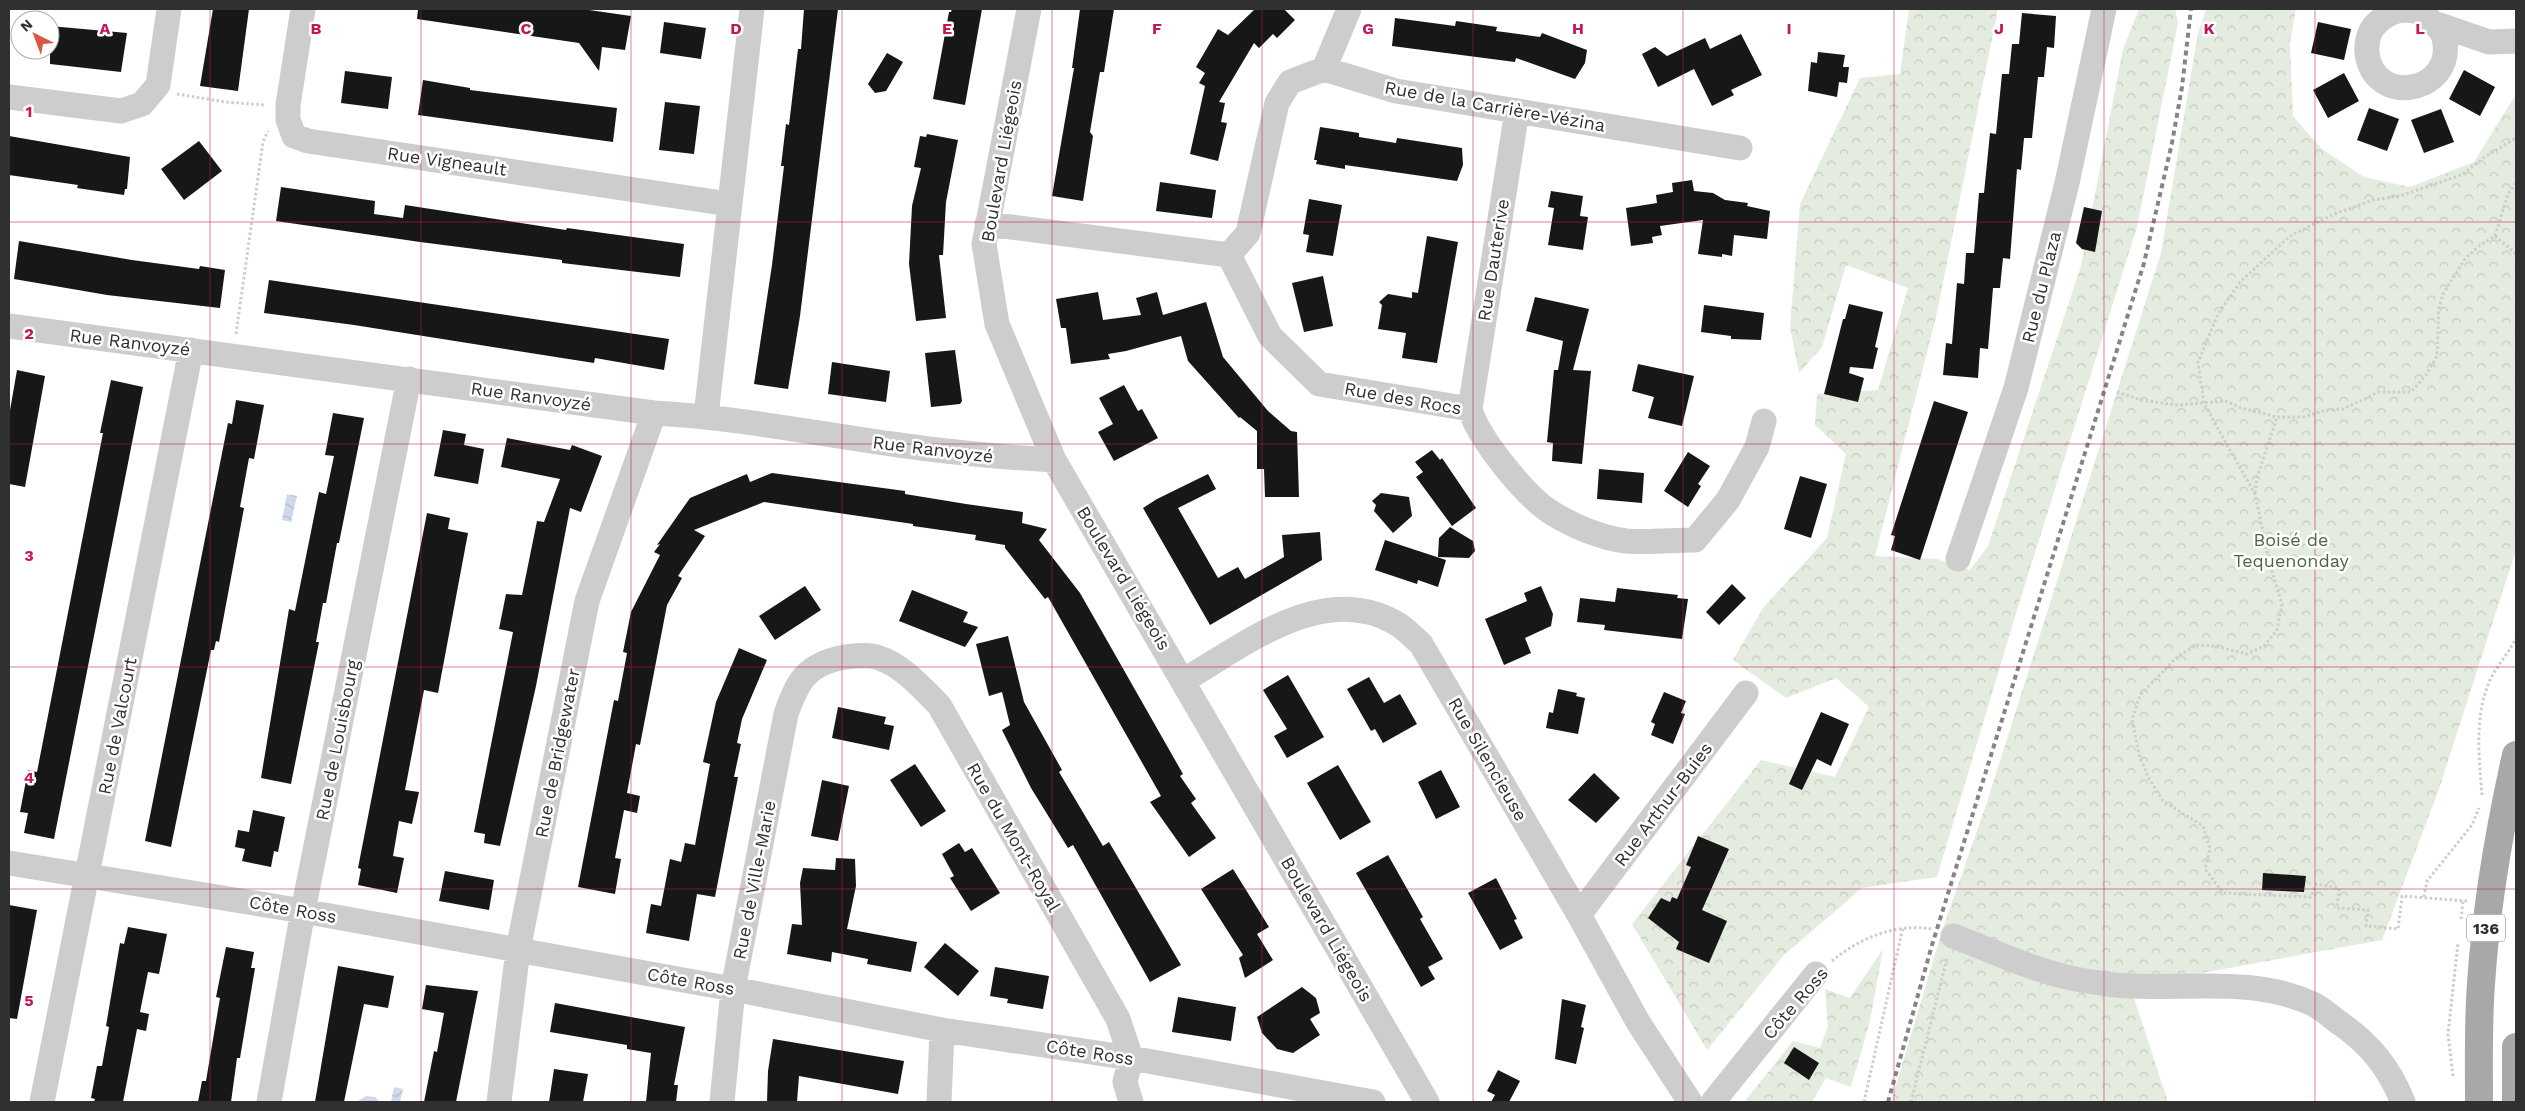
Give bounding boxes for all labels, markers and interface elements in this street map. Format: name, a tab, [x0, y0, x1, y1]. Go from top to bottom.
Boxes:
north arrow	[10, 10, 60, 60]
text: N	[17, 16, 36, 35]
text: A	[100, 19, 111, 38]
text: B	[311, 19, 322, 38]
text: C	[521, 19, 532, 38]
text: D	[730, 19, 742, 38]
text: E	[942, 19, 952, 38]
text: F	[1152, 19, 1162, 38]
text: G	[1362, 19, 1374, 38]
text: H	[1572, 19, 1584, 38]
text: I	[1786, 19, 1792, 38]
text: J	[1994, 19, 2004, 38]
text: K	[2203, 19, 2215, 38]
text: L	[2415, 19, 2425, 38]
street label: Rue de la Carrière-Vézina	[1383, 76, 1607, 136]
street label: Boulevard Liégeois	[976, 78, 1026, 244]
text: 1	[26, 102, 32, 121]
street label: Rue Vigneault	[386, 142, 508, 180]
street label: Rue Dauterive	[1473, 197, 1513, 323]
street label: Rue du Plaza	[2017, 229, 2065, 345]
text: 2	[24, 324, 34, 343]
street label: Rue Ranvoyzé	[68, 324, 192, 360]
street label: Rue Ranvoyzé	[469, 377, 593, 415]
street label: Rue des Rocs	[1343, 377, 1463, 419]
street label: Rue Ranvoyzé	[871, 431, 995, 467]
street label: Boulevard Liégeois	[1073, 502, 1175, 654]
park label: Boisé de Tequenonday	[2233, 529, 2349, 571]
text: 3	[24, 546, 34, 565]
street label: Rue de Valcourt	[93, 655, 141, 796]
street label: Rue de Louisbourg	[311, 657, 363, 822]
street label: Rue de Bridgewater	[530, 667, 584, 839]
street label: Rue Silencieuse	[1444, 694, 1532, 824]
street label: Rue Arthur-Buies	[1610, 738, 1716, 870]
street label: Rue du Mont-Royal	[963, 759, 1065, 916]
text: 4	[24, 768, 34, 787]
street label: Rue de Ville-Marie	[728, 799, 780, 961]
street label: Boulevard Liégeois	[1277, 853, 1377, 1005]
street label: Côte Ross	[248, 891, 338, 927]
road number: 136	[2467, 914, 2505, 941]
street label: Côte Ross	[646, 963, 736, 999]
street label: Côte Ross	[1758, 963, 1832, 1043]
text: 5	[24, 991, 34, 1010]
street label: Côte Ross	[1045, 1035, 1135, 1069]

